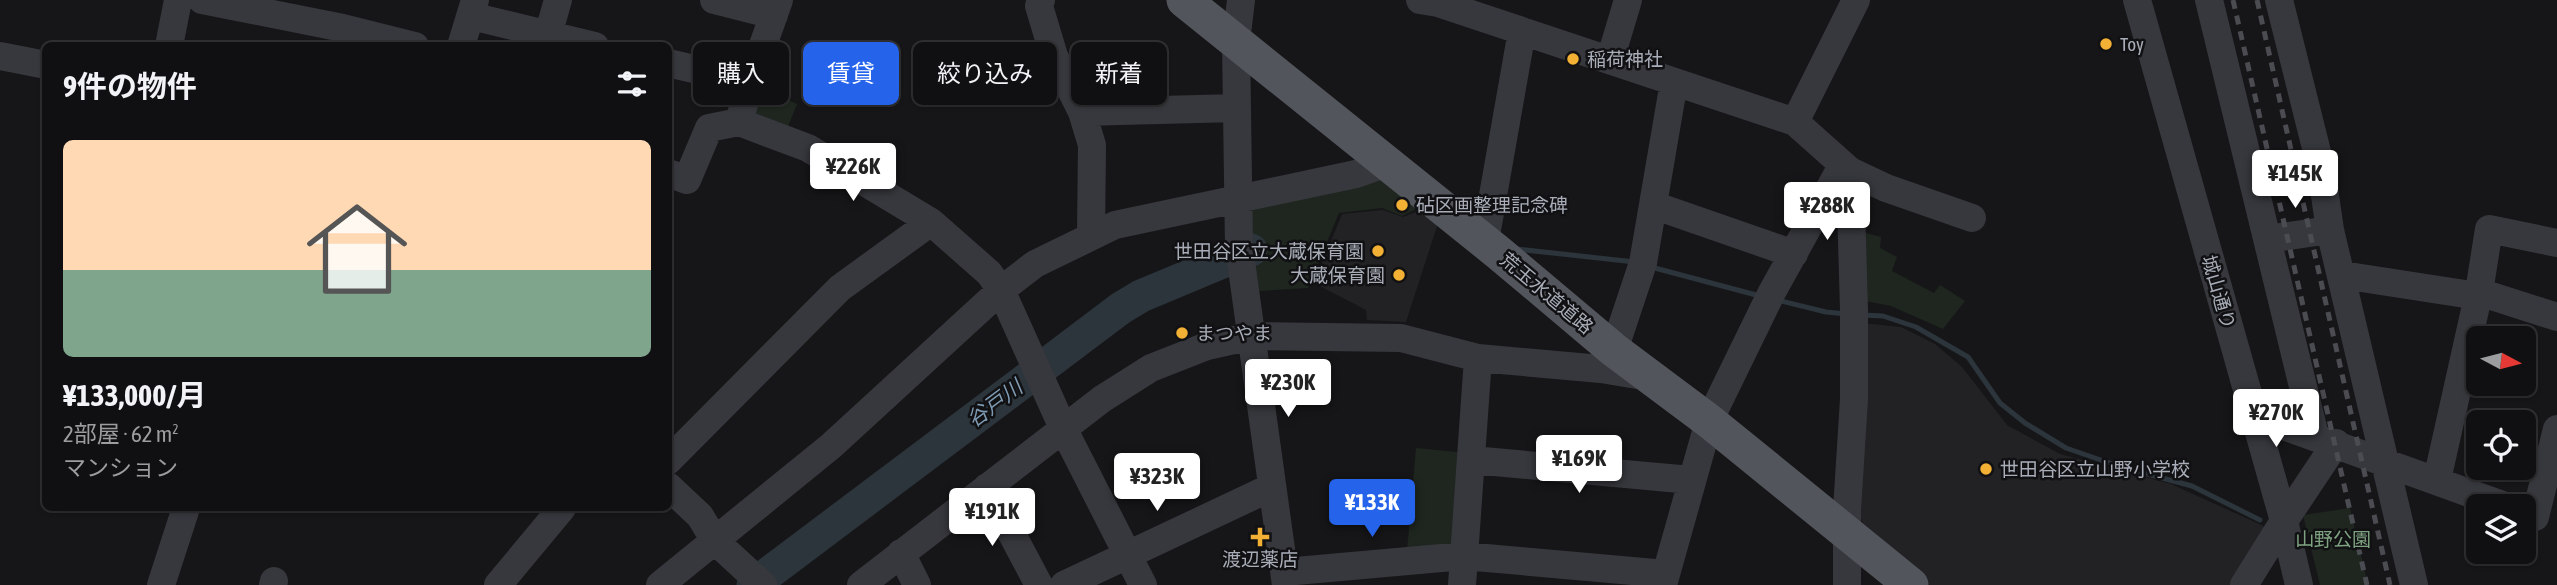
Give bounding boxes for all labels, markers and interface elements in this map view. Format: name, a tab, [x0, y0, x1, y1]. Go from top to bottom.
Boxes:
place label: Toy	[2120, 33, 2144, 55]
marker: Toy	[2098, 36, 2114, 52]
chip: 購入	[693, 42, 789, 105]
chip: 賃貸	[803, 42, 899, 105]
chip: 絞り込み	[913, 42, 1057, 105]
chip: 新着	[1071, 42, 1167, 105]
place label: 稲荷神社	[1587, 48, 1663, 70]
marker: 稲荷神社	[1565, 51, 1581, 67]
icon: filters	[613, 65, 651, 103]
text: 9件の物件	[63, 69, 197, 103]
pin: ¥226K	[804, 144, 902, 203]
pin: ¥145K	[2246, 150, 2344, 210]
text: ¥226K	[826, 153, 880, 179]
text: ¥145K	[2268, 160, 2322, 186]
pin: ¥288K	[1778, 182, 1876, 242]
icon: home	[294, 186, 420, 312]
text: ¥288K	[1800, 192, 1854, 218]
place label: 砧区画整理記念碑	[1416, 194, 1568, 216]
marker: 砧区画整理記念碑	[1394, 197, 1410, 213]
place label: 世田谷区立大蔵保育園	[1174, 240, 1364, 262]
marker: 世田谷区立大蔵保育園	[1370, 243, 1386, 259]
street label: 荒玉水道道路	[1496, 248, 1598, 338]
street label: 城山通り	[2198, 252, 2240, 332]
place label: 大蔵保育園	[1290, 264, 1385, 286]
marker: 大蔵保育園	[1391, 267, 1407, 283]
place label: まつやま	[1196, 322, 1272, 344]
marker: まつやま	[1174, 325, 1190, 341]
north arrow	[2466, 326, 2536, 396]
map controls	[2466, 326, 2536, 564]
pin: ¥230K	[1239, 360, 1337, 419]
text: ¥230K	[1261, 369, 1315, 395]
water label: 谷戸川	[962, 373, 1028, 432]
text: ¥133,000/月	[63, 378, 206, 412]
pin: ¥270K	[2227, 390, 2325, 449]
text: ¥270K	[2249, 399, 2303, 425]
button: locate	[2466, 410, 2536, 480]
text: 2部屋 · 62 m²	[63, 421, 179, 447]
pin: ¥169K	[1530, 435, 1628, 495]
text: ¥169K	[1552, 445, 1606, 471]
pin: ¥323K	[1108, 454, 1206, 513]
text: マンション	[63, 455, 178, 481]
place label: 世田谷区立山野小学校	[2000, 458, 2190, 480]
marker: 世田谷区立山野小学校	[1978, 461, 1994, 477]
text: ¥323K	[1130, 463, 1184, 489]
pin: ¥133K	[1323, 480, 1421, 539]
pin: ¥191K	[943, 489, 1041, 548]
text: ¥133K	[1345, 489, 1399, 515]
button: layers	[2466, 494, 2536, 564]
text: ¥191K	[965, 498, 1019, 524]
park label: 山野公園	[2295, 528, 2371, 550]
marker: 渡辺薬店	[1252, 529, 1268, 545]
place label: 渡辺薬店	[1222, 548, 1298, 570]

